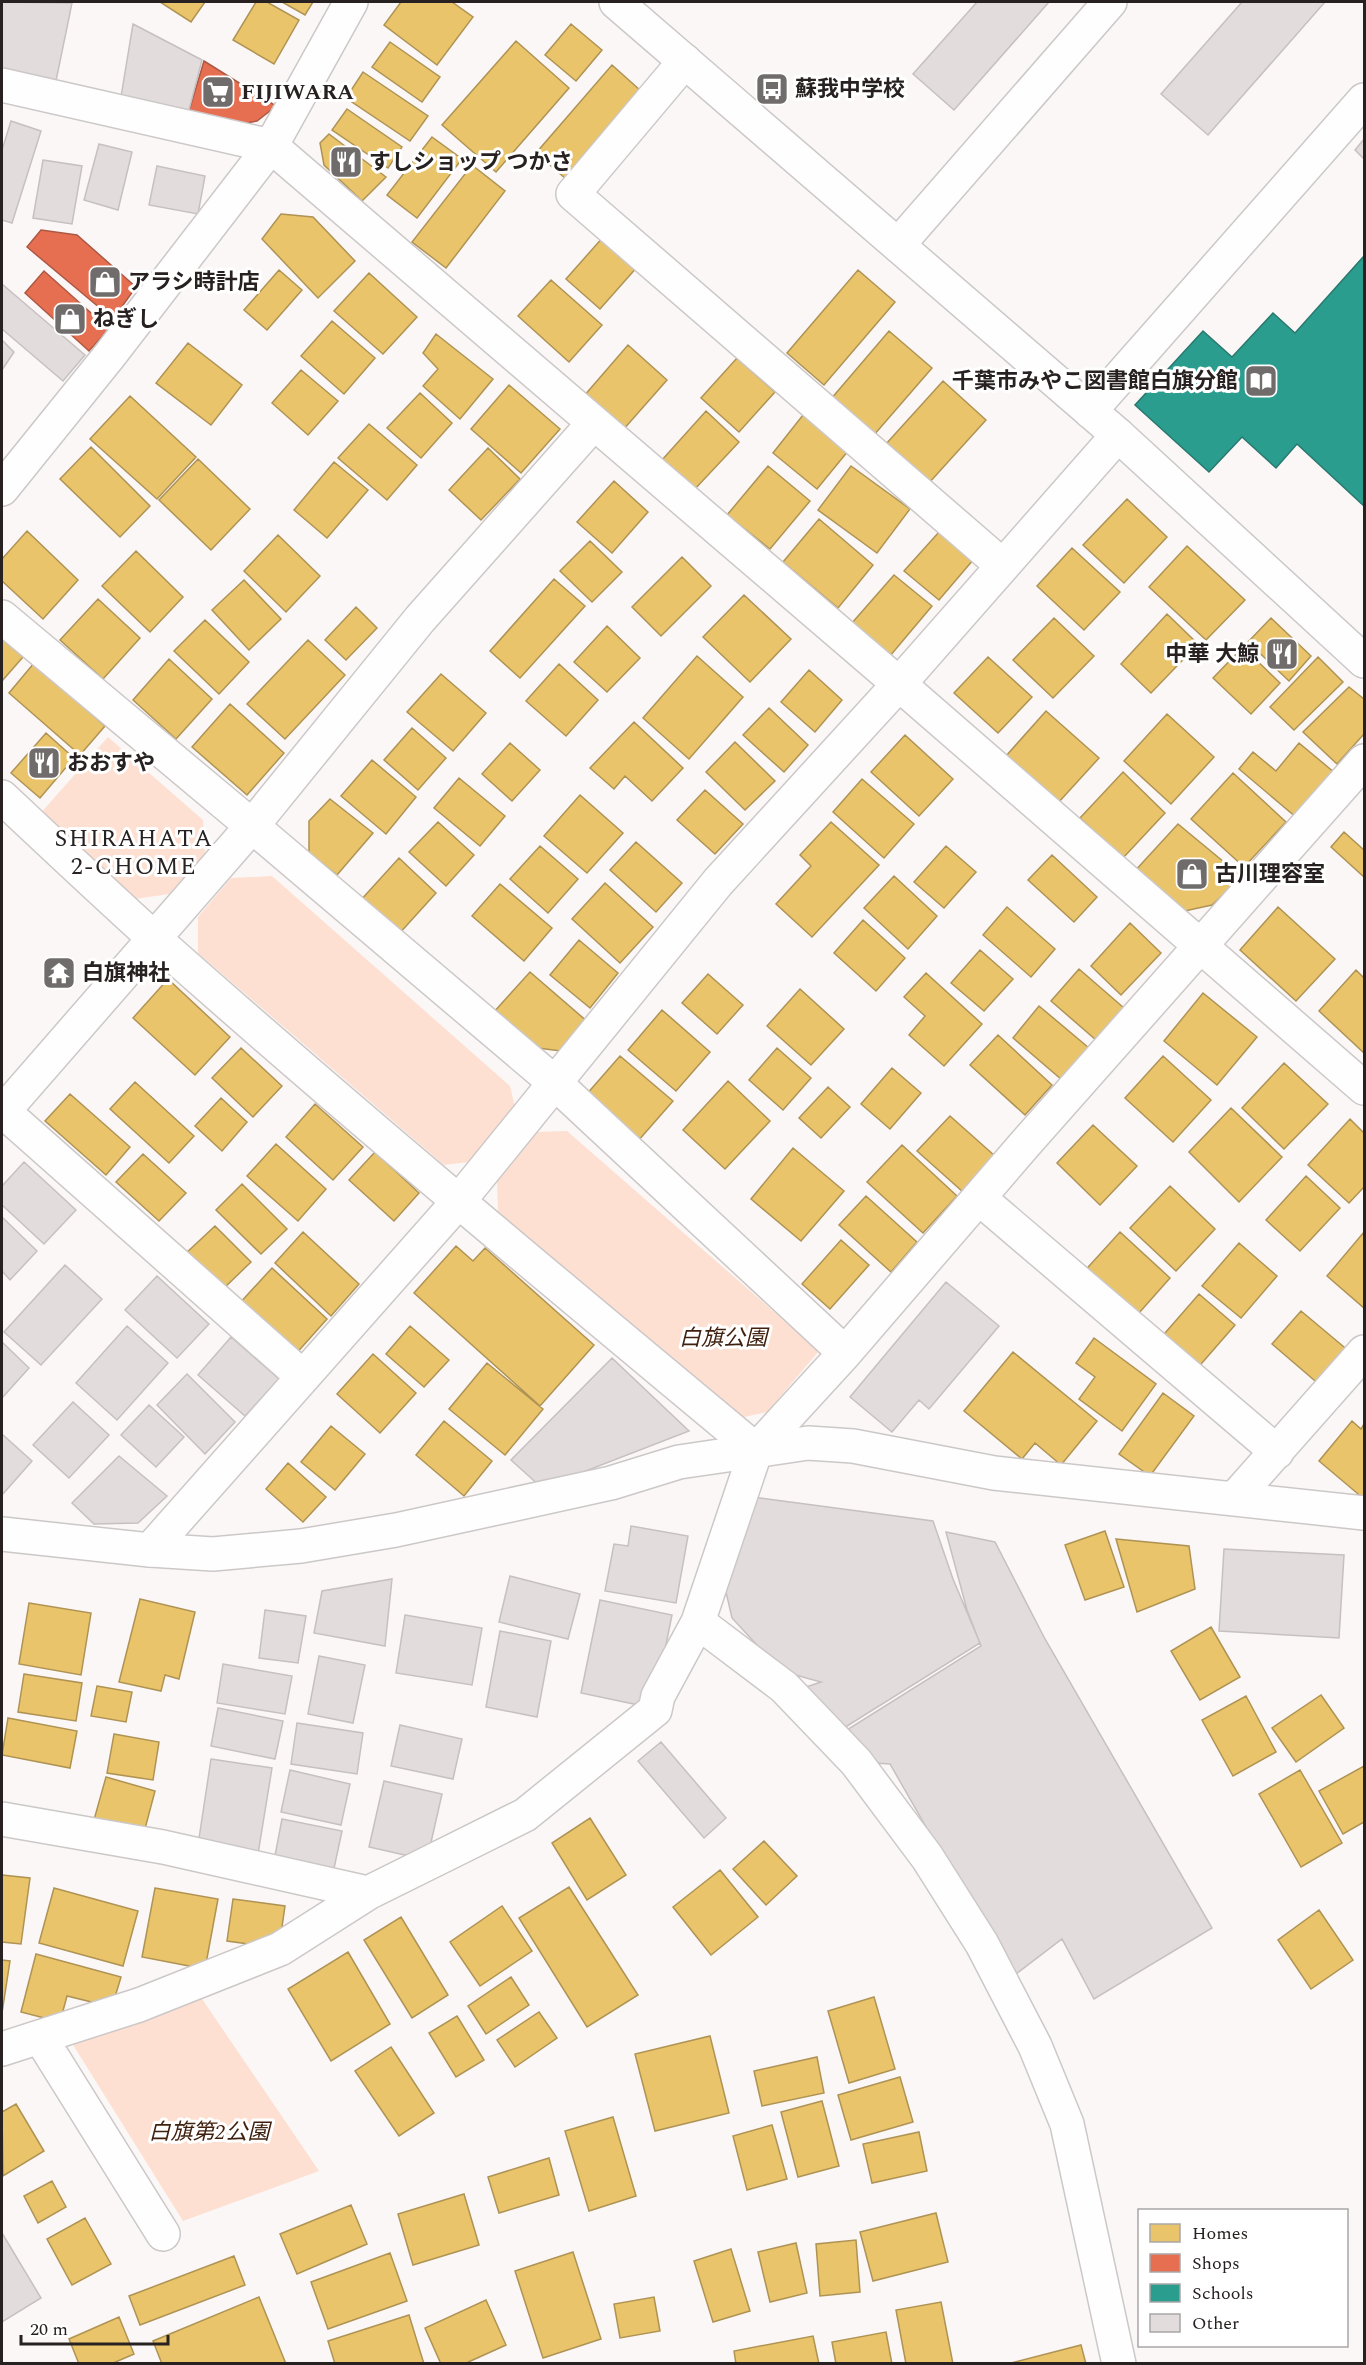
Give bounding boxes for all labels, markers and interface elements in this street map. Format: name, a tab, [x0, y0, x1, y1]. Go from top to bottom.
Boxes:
bus stop icon: 蘇我中学校	[754, 71, 790, 107]
place label: 蘇我中学校	[795, 73, 905, 106]
supermarket icon: FIJIWARA	[200, 74, 236, 110]
place label: FIJIWARA	[241, 76, 354, 109]
restaurant icon: すしショップ つかさ	[328, 144, 364, 180]
place label: すしショップ つかさ	[369, 146, 573, 179]
shop icon: アラシ時計店	[87, 264, 123, 300]
place label: アラシ時計店	[128, 266, 260, 299]
shop icon: ねぎし	[52, 301, 88, 337]
place label: ねぎし	[93, 303, 159, 336]
library icon: 千葉市みやこ図書館白旗分館	[1243, 363, 1279, 399]
place label: 千葉市みやこ図書館白旗分館	[952, 365, 1238, 398]
restaurant icon: 中華 大鯨	[1264, 636, 1300, 672]
place label: 中華 大鯨	[1165, 638, 1259, 671]
restaurant icon: おおすや	[26, 745, 62, 781]
place label: おおすや	[67, 747, 155, 780]
district label: SHIRAHATA 2-CHOME	[54, 821, 214, 885]
shop icon: 古川理容室	[1174, 856, 1210, 892]
place label: 古川理容室	[1215, 858, 1325, 891]
temple icon: 白旗神社	[41, 955, 77, 991]
place label: 白旗神社	[82, 957, 170, 990]
park label: 白旗公園	[679, 1322, 770, 1355]
park label: 白旗第2公園	[148, 2116, 272, 2149]
legend	[1138, 2209, 1348, 2347]
text: Homes	[1192, 2220, 1248, 2247]
text: Shops	[1192, 2250, 1240, 2277]
text: Schools	[1192, 2280, 1254, 2307]
scale bar	[21, 2308, 168, 2346]
text: Other	[1192, 2310, 1239, 2337]
text: 20 m	[30, 2316, 68, 2343]

